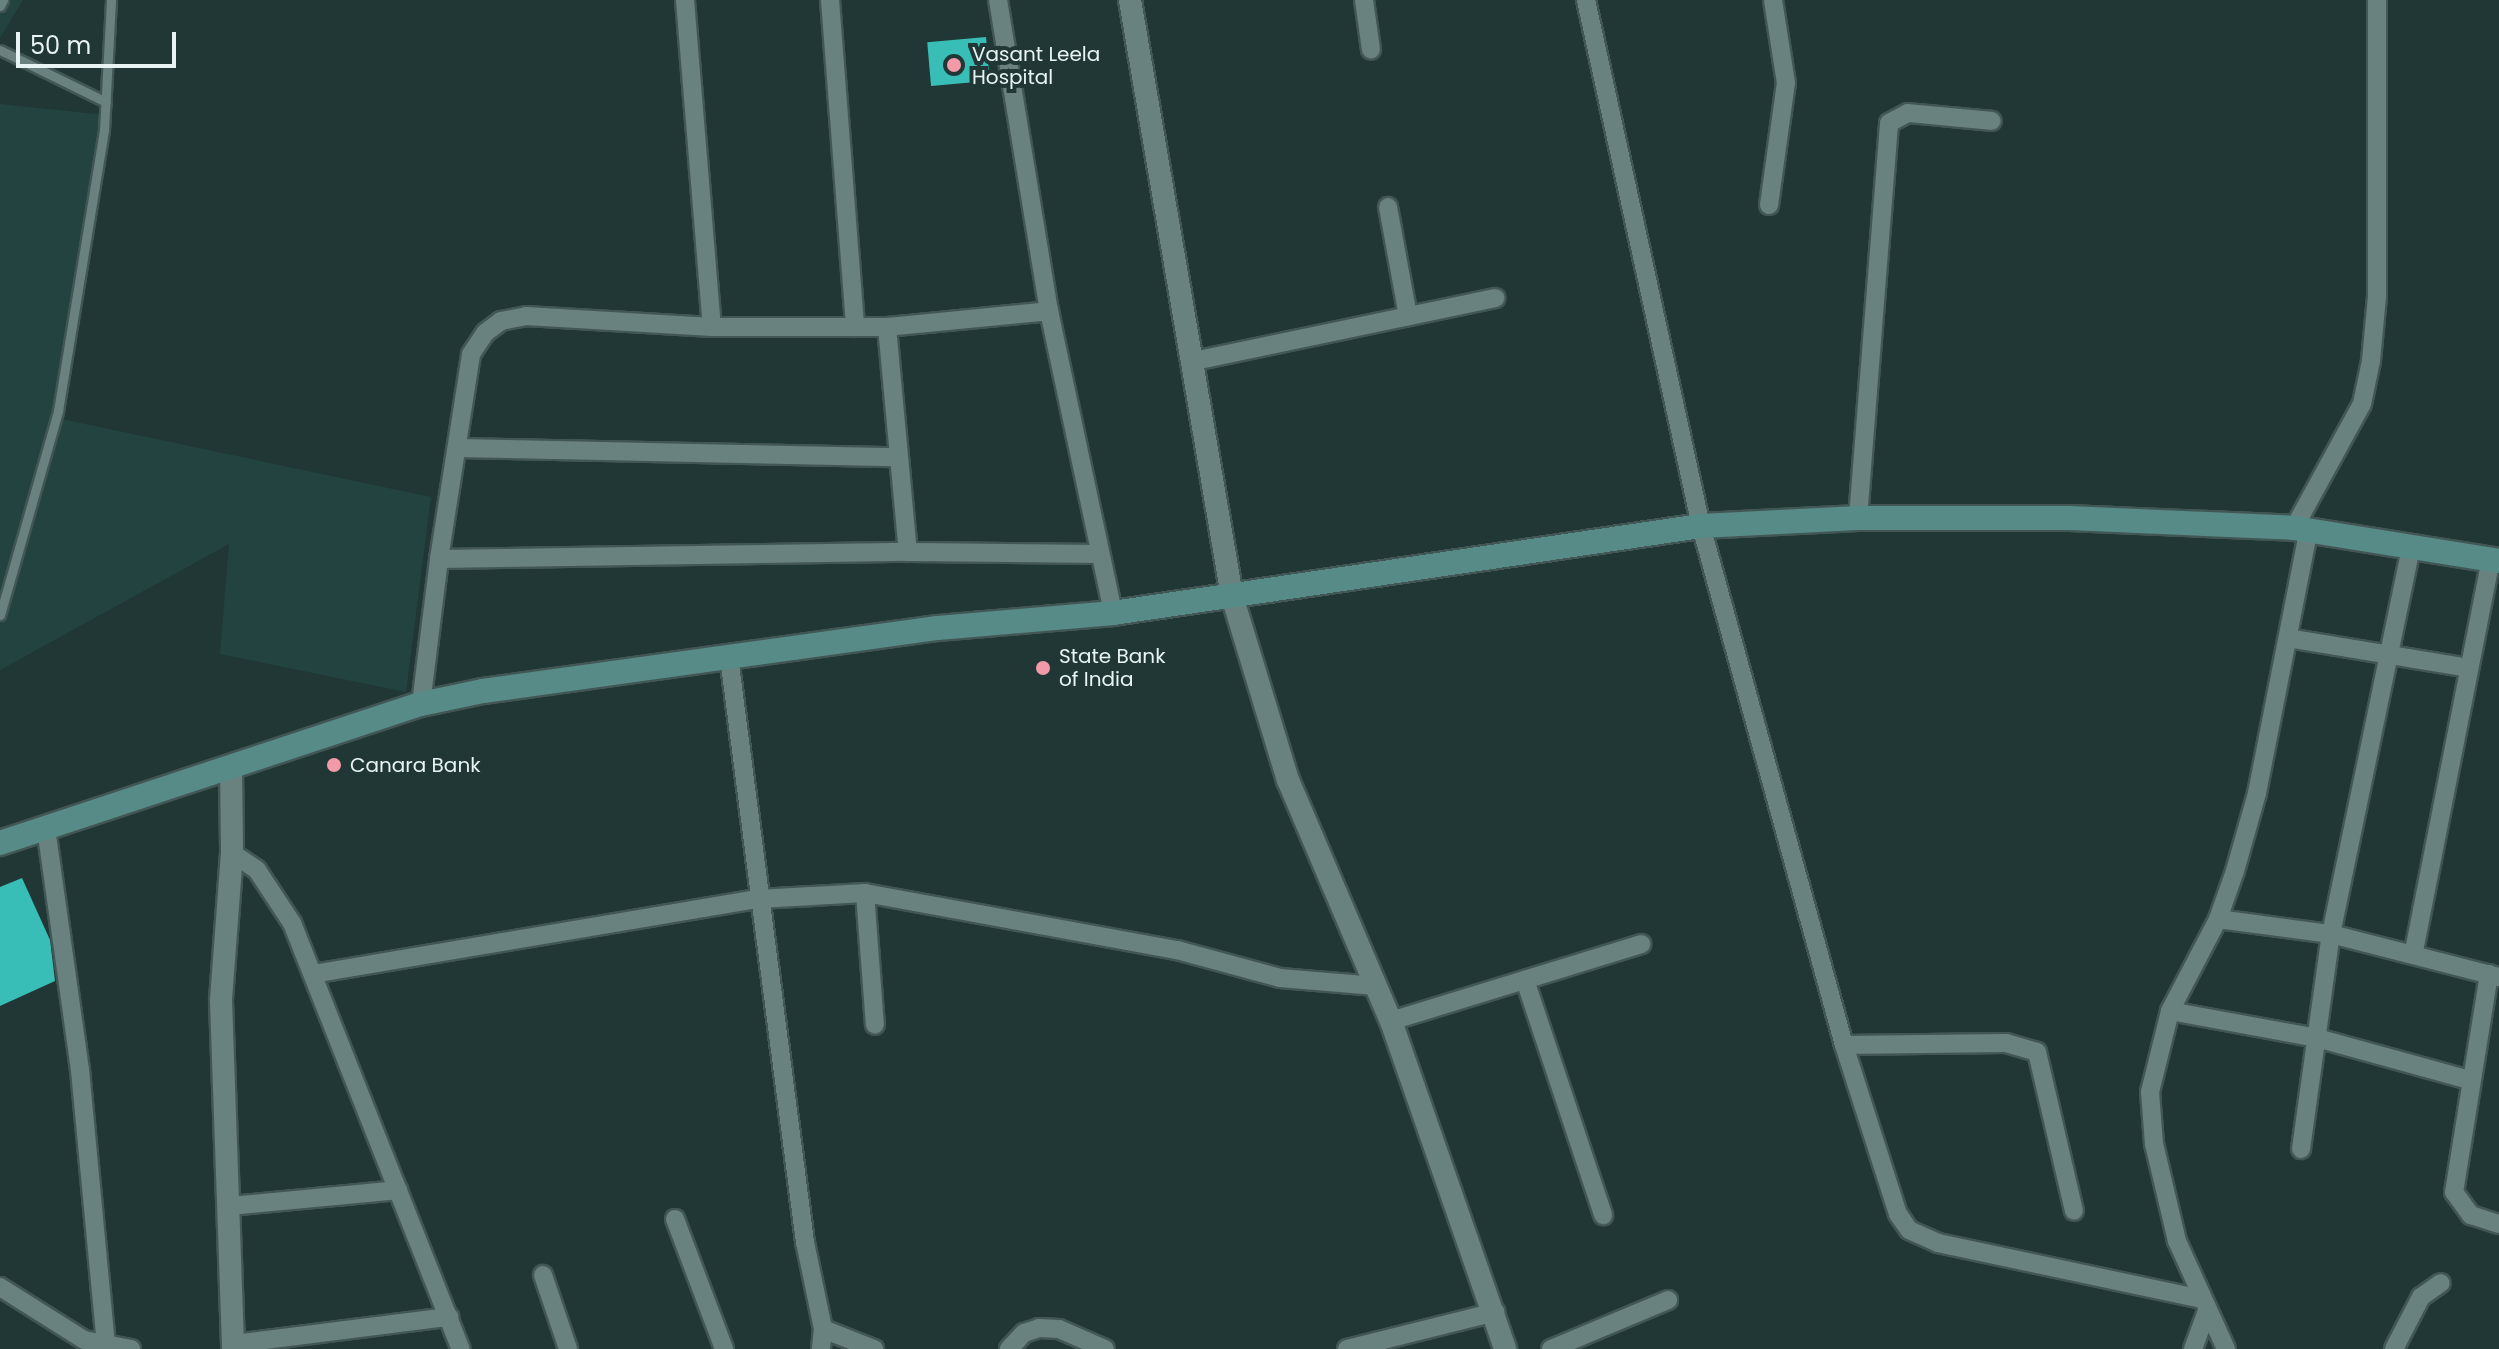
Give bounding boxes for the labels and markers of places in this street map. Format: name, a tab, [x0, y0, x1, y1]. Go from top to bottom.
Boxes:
place label: Vasant Leela Hospital	[972, 42, 1100, 89]
marker: Vasant Leela Hospital	[943, 54, 965, 76]
place label: State Bank of India	[1059, 644, 1165, 691]
marker: State Bank of India	[1034, 659, 1052, 677]
place label: Canara Bank	[350, 753, 480, 777]
marker: Canara Bank	[325, 756, 343, 774]

